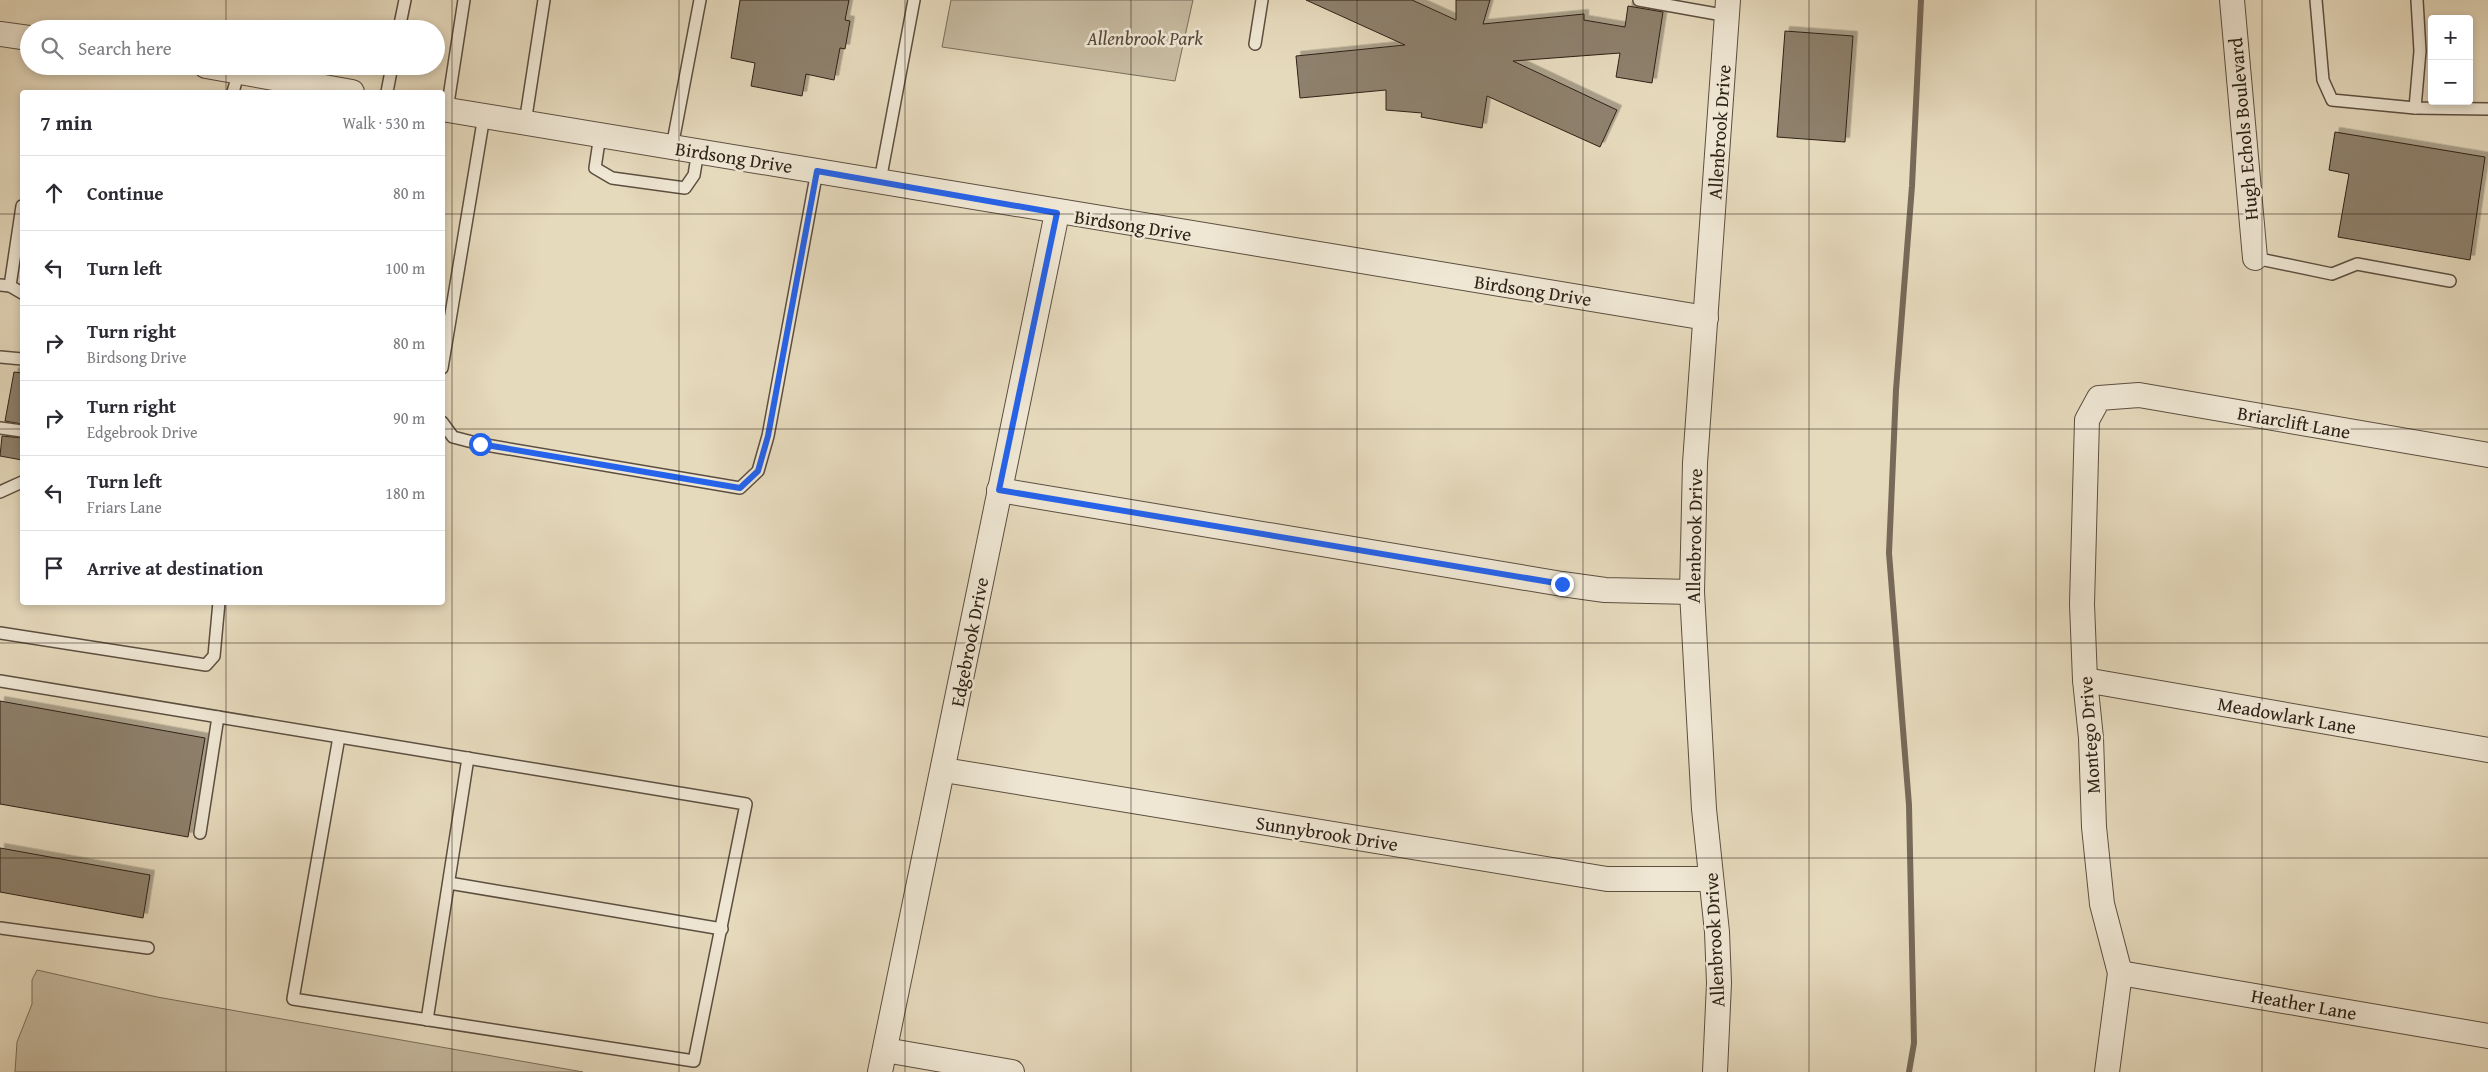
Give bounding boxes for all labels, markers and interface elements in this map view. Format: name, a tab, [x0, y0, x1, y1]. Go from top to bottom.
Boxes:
map controls	[2428, 15, 2473, 105]
button: +	[2428, 15, 2473, 60]
search box	[20, 20, 445, 75]
park label: Allenbrook Park	[1086, 24, 1203, 52]
icon: search	[38, 34, 66, 62]
text: Search here	[78, 34, 172, 62]
street label: Hugh Echols Boulevard	[2221, 36, 2265, 221]
button: −	[2428, 60, 2473, 105]
street label: Allenbrook Drive	[1700, 64, 1738, 200]
text: 7 min	[40, 107, 92, 138]
text: Walk · 530 m	[342, 111, 425, 135]
street label: Birdsong Drive	[673, 134, 795, 180]
icon: ahead	[40, 179, 68, 207]
text: Continue	[87, 179, 164, 207]
text: 80 m	[393, 181, 425, 205]
street label: Birdsong Drive	[1072, 202, 1194, 248]
icon: left	[40, 254, 68, 282]
text: Turn left	[87, 254, 162, 282]
text: 100 m	[385, 256, 425, 280]
street label: Birdsong Drive	[1472, 267, 1594, 313]
text: Turn right	[87, 317, 176, 345]
icon: right	[40, 329, 68, 357]
text: 80 m	[393, 331, 425, 355]
text: Birdsong Drive	[87, 345, 186, 369]
text: Turn right	[87, 392, 176, 420]
street label: Briarclift Lane	[2235, 398, 2353, 446]
icon: right	[40, 404, 68, 432]
text: 90 m	[393, 406, 425, 430]
text: Edgebrook Drive	[87, 420, 198, 444]
route start	[469, 433, 492, 456]
text: Turn left	[87, 467, 162, 495]
street label: Allenbrook Drive	[1679, 468, 1709, 604]
icon: left	[40, 479, 68, 507]
text: 180 m	[385, 481, 425, 505]
text: Friars Lane	[87, 495, 162, 519]
icon: arrive	[40, 554, 68, 582]
text: Arrive at destination	[87, 554, 263, 582]
route end	[1551, 573, 1574, 596]
street label: Edgebrook Drive	[943, 575, 995, 709]
street label: Montego Drive	[2071, 675, 2107, 795]
street label: Meadowlark Lane	[2215, 689, 2359, 741]
street label: Sunnybrook Drive	[1254, 808, 1400, 858]
street label: Allenbrook Drive	[1696, 872, 1732, 1008]
street label: Heather Lane	[2249, 981, 2359, 1027]

